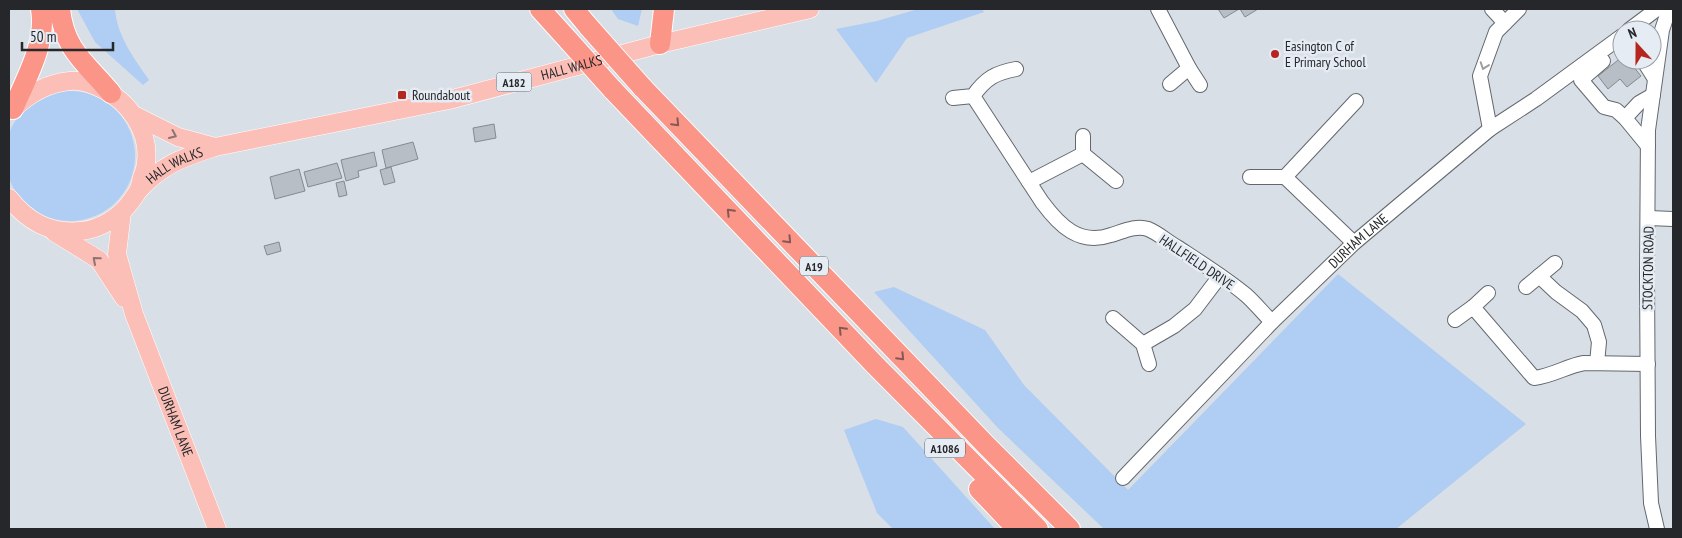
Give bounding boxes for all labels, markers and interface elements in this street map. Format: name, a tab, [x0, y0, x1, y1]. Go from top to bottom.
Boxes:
scale bar	[22, 20, 114, 52]
north arrow	[1612, 20, 1662, 70]
text: N	[1626, 23, 1639, 43]
text: 50 m	[30, 27, 56, 46]
place label: Easington C of E Primary School	[1285, 37, 1366, 71]
marker: Easington C of E Primary School	[1269, 48, 1281, 60]
street label: HALL WALKS	[539, 51, 604, 84]
one-way arrow	[1480, 61, 1490, 70]
road number: A182	[496, 72, 532, 91]
place label: Roundabout	[412, 86, 470, 104]
marker: Roundabout	[396, 89, 408, 101]
one-way arrow	[670, 117, 679, 126]
one-way arrow	[168, 128, 177, 139]
street label: HALL WALKS	[142, 143, 205, 188]
one-way arrow	[726, 209, 735, 218]
street label: DURHAM LANE	[1324, 210, 1391, 272]
street label: STOCKTON ROAD	[1638, 226, 1658, 310]
street label: HALLFIELD DRIVE	[1156, 230, 1238, 294]
one-way arrow	[782, 234, 791, 243]
one-way arrow	[93, 256, 102, 265]
road number: A19	[800, 256, 828, 276]
one-way arrow	[839, 326, 848, 335]
one-way arrow	[895, 351, 904, 360]
street label: DURHAM LANE	[154, 384, 197, 459]
road number: A1086	[925, 438, 965, 458]

